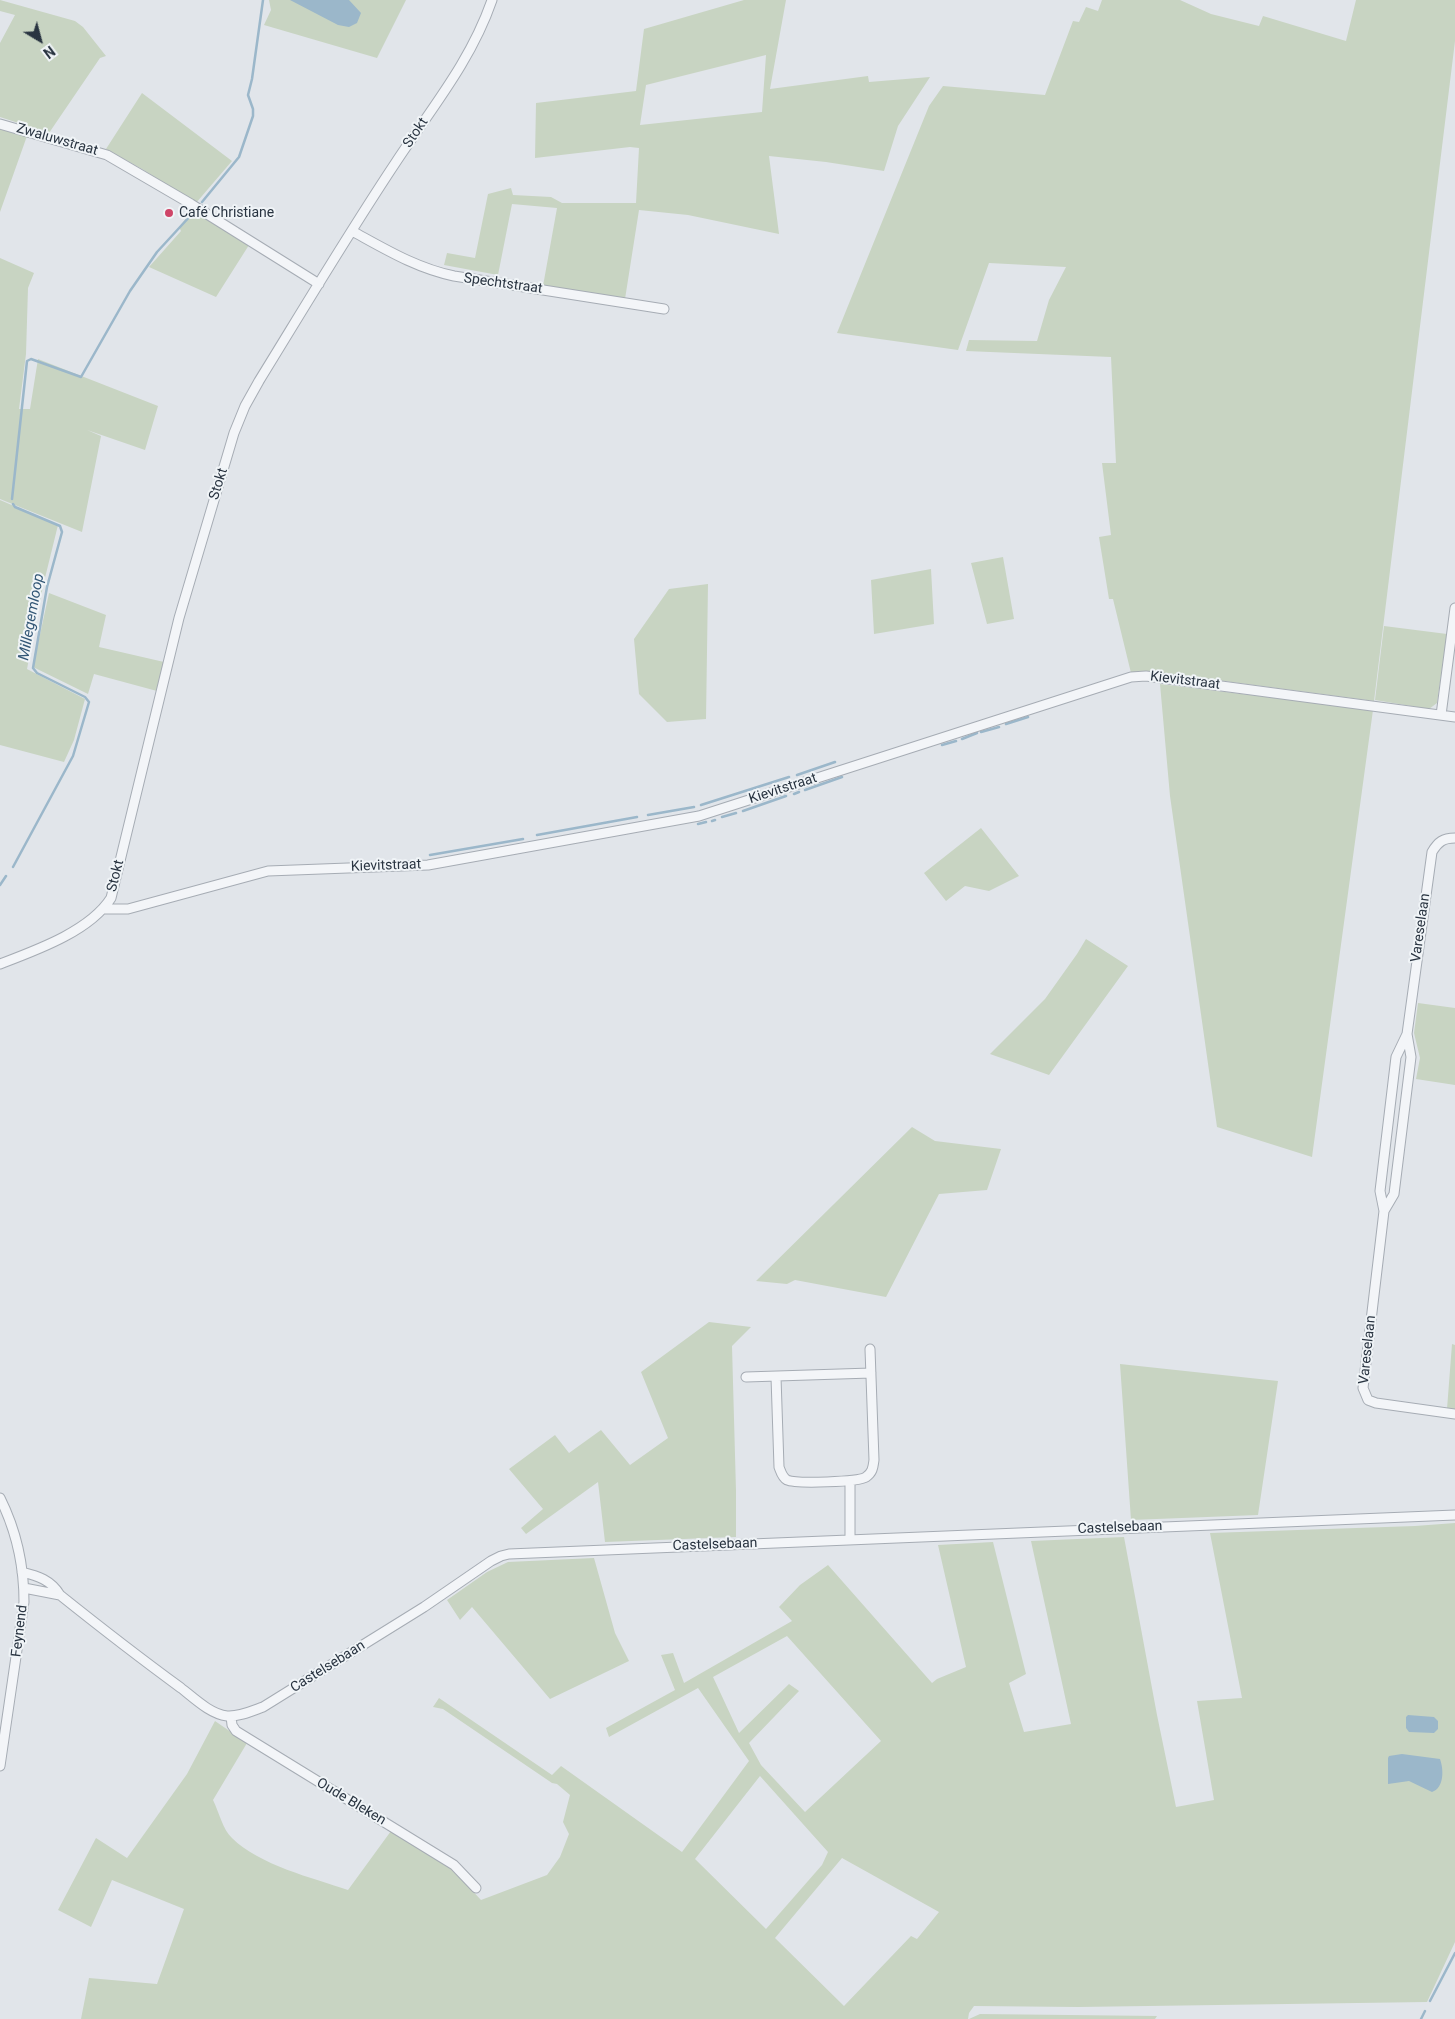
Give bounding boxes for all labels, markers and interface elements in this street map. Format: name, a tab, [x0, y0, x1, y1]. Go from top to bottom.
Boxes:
north arrow	[15, 15, 65, 65]
text: N	[40, 43, 58, 61]
street label: Stokt	[400, 115, 432, 151]
street label: Zwaluwstraat	[14, 120, 100, 160]
place label: Café Christiane	[179, 205, 274, 221]
marker: Café Christiane	[163, 207, 175, 219]
street label: Spechtstraat	[463, 270, 543, 298]
street label: Stokt	[206, 466, 232, 502]
water label: Millegemloop	[15, 572, 49, 662]
street label: Kievitstraat	[1149, 668, 1221, 694]
street label: Kievitstraat	[747, 770, 819, 808]
street label: Kievitstraat	[351, 856, 421, 876]
street label: Stokt	[104, 858, 128, 894]
street label: Vareselaan	[1408, 893, 1434, 963]
street label: Vareselaan	[1356, 1315, 1380, 1385]
street label: Castelsebaan	[1077, 1518, 1163, 1538]
street label: Castelsebaan	[672, 1535, 758, 1555]
street label: Feynend	[8, 1604, 32, 1658]
street label: Castelsebaan	[288, 1637, 368, 1697]
street label: Oude Bleken	[313, 1775, 389, 1829]

